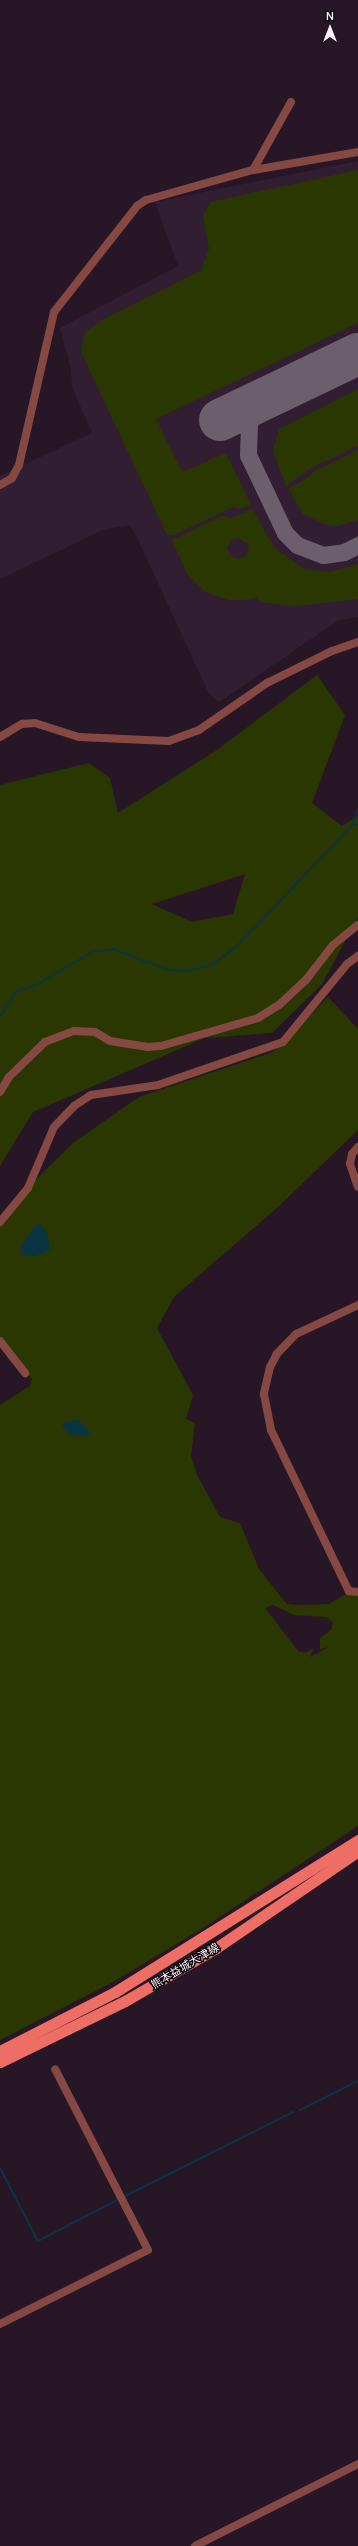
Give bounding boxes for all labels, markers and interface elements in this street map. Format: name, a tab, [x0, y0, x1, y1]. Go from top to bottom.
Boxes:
north arrow	[310, 8, 350, 48]
text: N	[326, 8, 334, 23]
street label: 熊本益城大津線	[149, 1941, 221, 1991]

